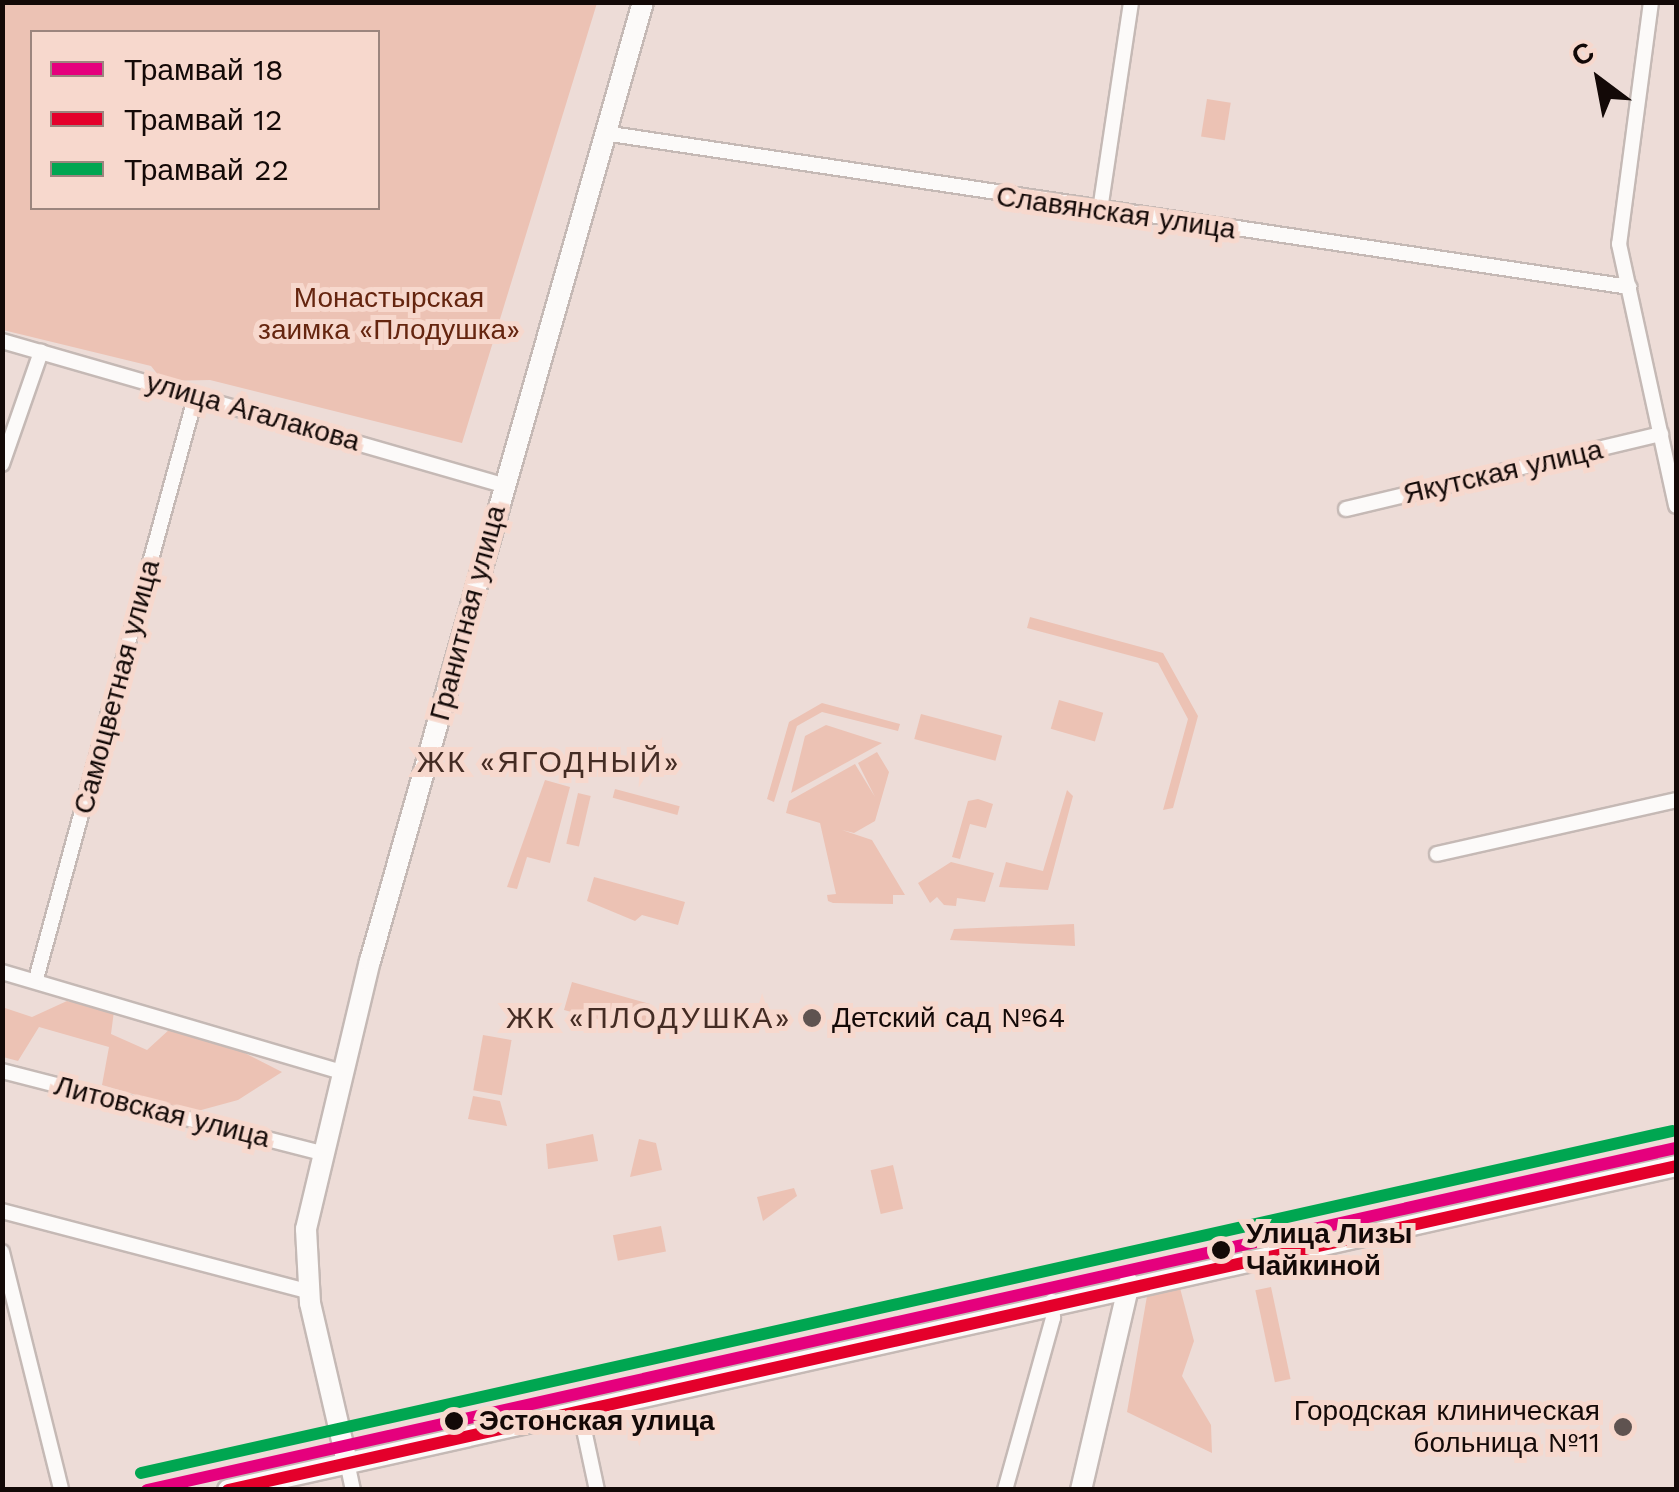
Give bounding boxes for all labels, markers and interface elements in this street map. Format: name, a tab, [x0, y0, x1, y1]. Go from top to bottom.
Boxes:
legend	[30, 30, 380, 210]
north arrow	[1549, 30, 1649, 130]
text: С	[1566, 35, 1600, 73]
text: Трамвай 18	[124, 52, 284, 87]
text: Трамвай 12	[124, 102, 283, 137]
text: Трамвай 22	[124, 152, 289, 187]
street label: Славянская улица	[994, 180, 1238, 246]
park label: Монастырская заимка «Плодушка»	[258, 281, 520, 347]
street label: улица Агалакова	[142, 365, 364, 459]
street label: Якутская улица	[1400, 433, 1606, 511]
street label: Гранитная улица	[423, 502, 513, 724]
street label: Самоцветная улица	[67, 556, 167, 818]
district label: ЖК «ЯГОДНЫЙ»	[417, 744, 681, 780]
district label: ЖК «ПЛОДУШКА»	[506, 1000, 792, 1036]
place label: Детский сад №64	[832, 1001, 1065, 1035]
marker: Детский сад №64	[801, 1007, 823, 1029]
street label: Литовская улица	[51, 1069, 273, 1155]
place label: Улица Лизы Чайкиной	[1246, 1217, 1412, 1283]
marker: Улица Лизы Чайкиной	[1205, 1234, 1237, 1266]
place label: Городская клиническая больница №11	[1294, 1394, 1600, 1460]
place label: Эстонская улица	[479, 1404, 715, 1438]
marker: Эстонская улица	[438, 1405, 470, 1437]
marker: Городская клиническая больница №11	[1610, 1414, 1636, 1440]

